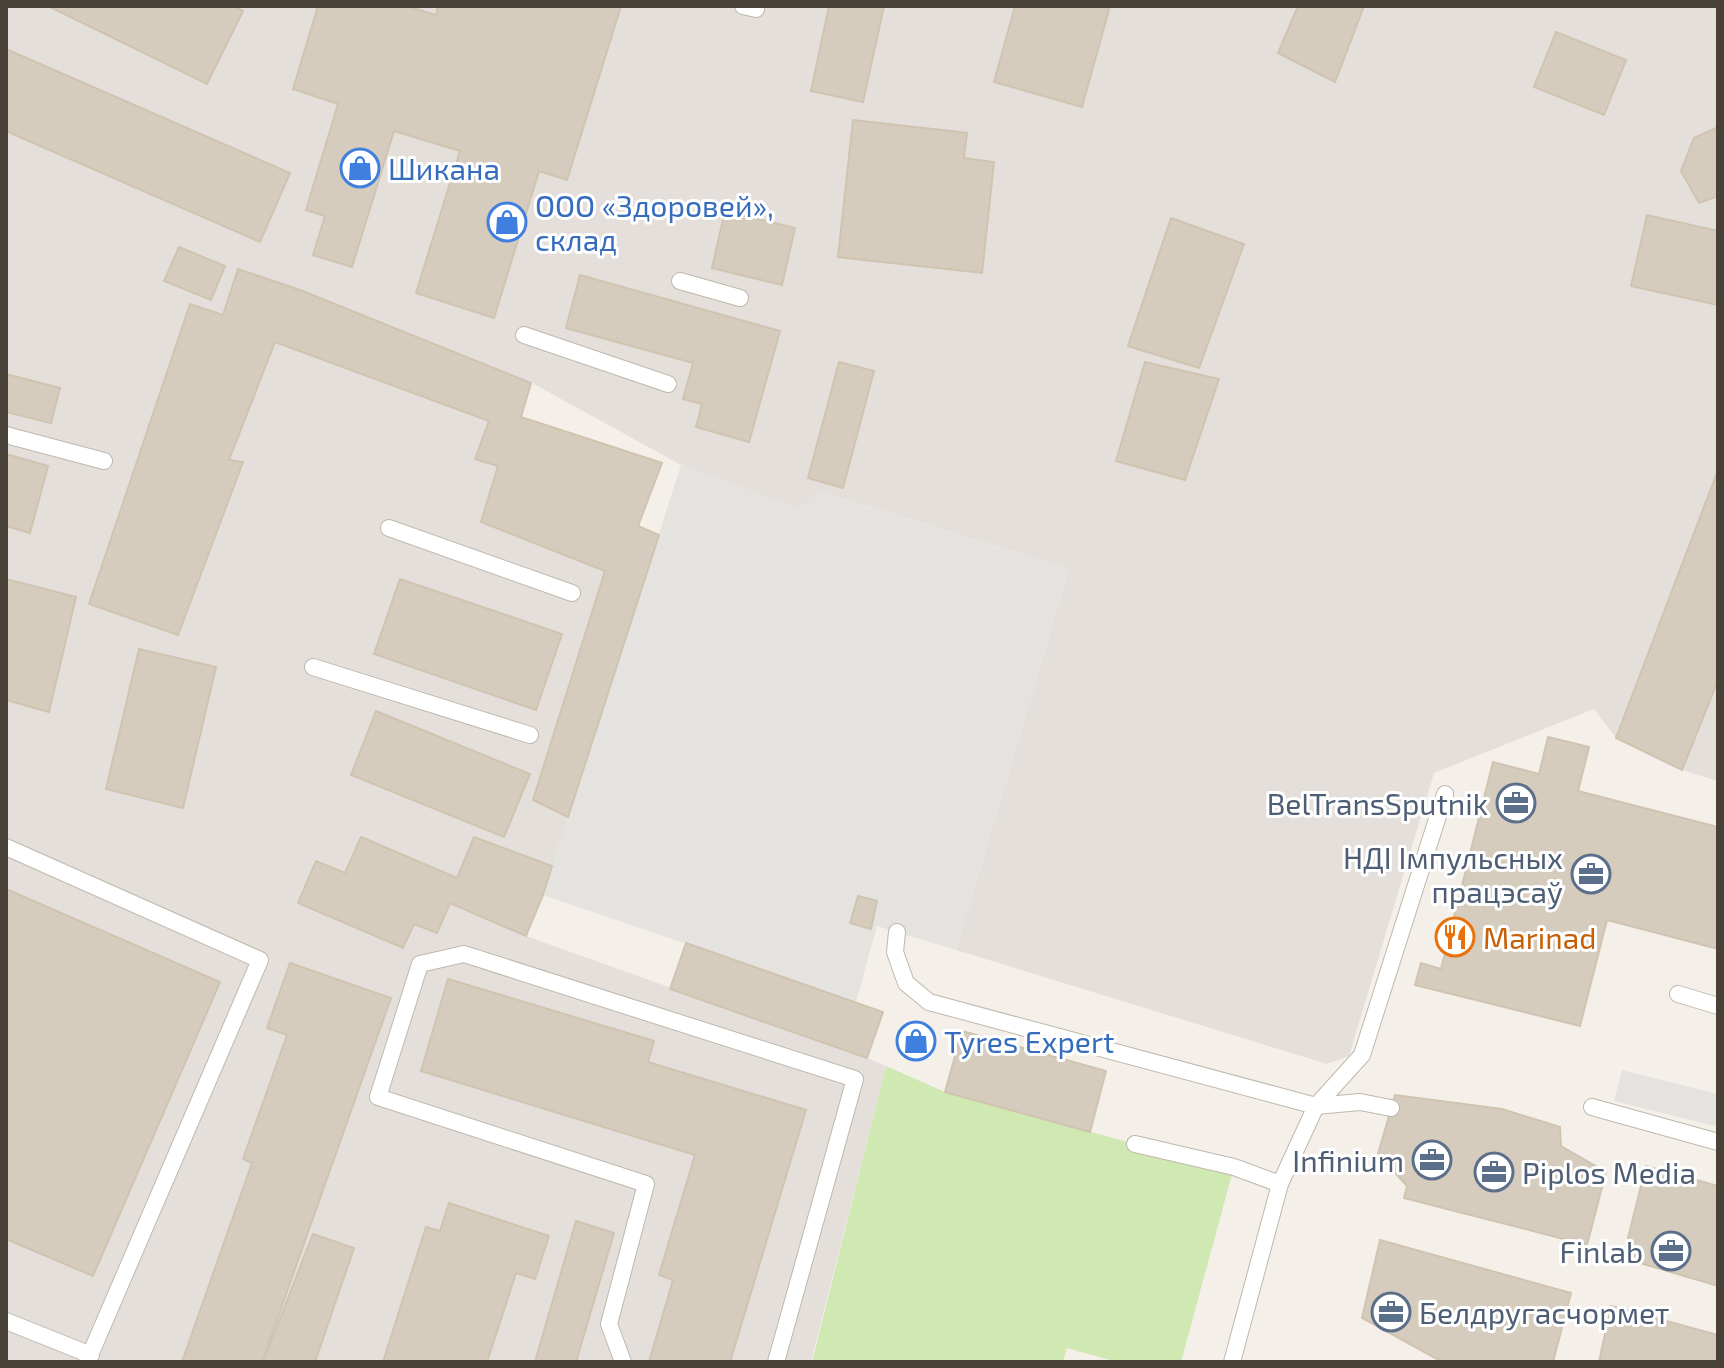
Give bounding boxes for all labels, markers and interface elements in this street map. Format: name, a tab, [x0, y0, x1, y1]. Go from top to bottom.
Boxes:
shop icon: Шикана	[339, 147, 381, 189]
place label: Шикана	[388, 150, 500, 186]
place label: ООО «Здоровей», склад	[535, 187, 774, 257]
shop icon: ООО «Здоровей», склад	[486, 201, 528, 243]
office icon: BelTransSputnik	[1495, 782, 1537, 824]
place label: BelTransSputnik	[1267, 785, 1488, 821]
place label: НДІ Імпульсных працэсаў	[1343, 839, 1563, 910]
office icon: НДІ Імпульсных працэсаў	[1570, 853, 1612, 895]
restaurant icon: Marinad	[1434, 916, 1476, 958]
place label: Marinad	[1483, 919, 1596, 955]
shop icon: Tyres Expert	[895, 1020, 937, 1062]
place label: Tyres Expert	[944, 1023, 1114, 1059]
office icon: Infinium	[1411, 1139, 1453, 1181]
place label: Infinium	[1292, 1142, 1404, 1178]
office icon: Piplos Media	[1473, 1151, 1515, 1193]
place label: Piplos Media	[1522, 1154, 1696, 1190]
office icon: Finlab	[1650, 1230, 1692, 1272]
place label: Finlab	[1559, 1233, 1643, 1269]
office icon: Белдругасчормет	[1370, 1291, 1412, 1333]
place label: Белдругасчормет	[1419, 1294, 1669, 1331]

